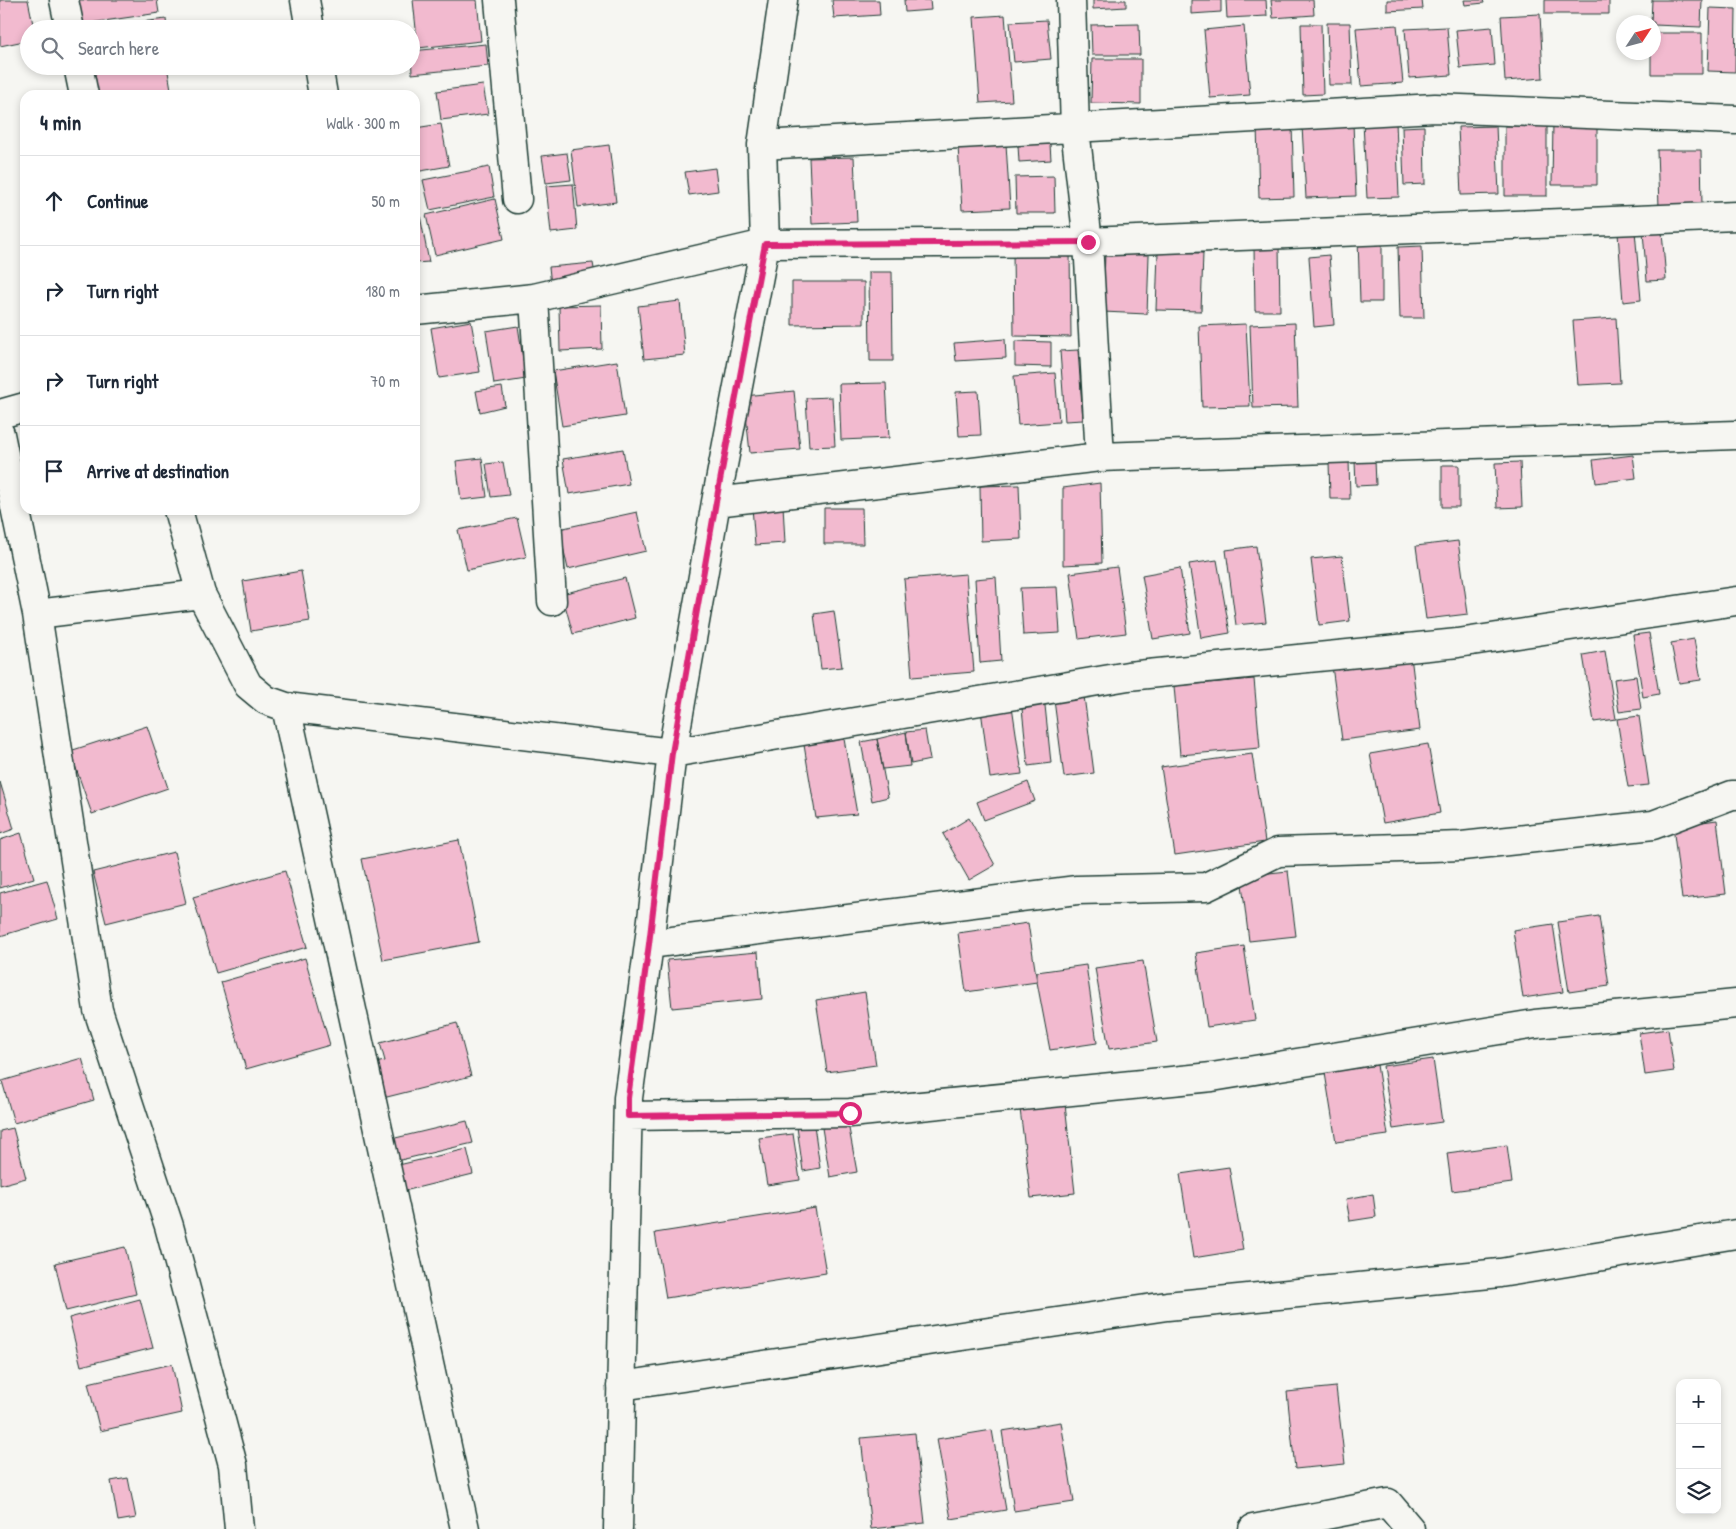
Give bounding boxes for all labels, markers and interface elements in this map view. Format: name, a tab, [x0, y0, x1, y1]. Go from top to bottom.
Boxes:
north arrow	[1616, 15, 1661, 60]
search box	[20, 20, 420, 75]
icon: search	[38, 34, 66, 62]
text: Search here	[78, 35, 159, 61]
text: 4 min	[40, 108, 81, 137]
text: Walk · 300 m	[326, 112, 400, 134]
icon: ahead	[40, 187, 68, 215]
text: Continue	[87, 188, 148, 214]
text: 50 m	[372, 190, 400, 212]
route end	[1077, 231, 1100, 254]
icon: right	[40, 277, 68, 305]
text: Turn right	[87, 278, 158, 304]
text: 180 m	[366, 280, 400, 302]
icon: right	[40, 367, 68, 395]
text: Turn right	[87, 368, 158, 394]
text: 70 m	[370, 370, 400, 392]
icon: arrive	[40, 457, 68, 485]
text: Arrive at destination	[87, 458, 229, 484]
route start	[839, 1102, 862, 1125]
map controls	[1676, 1379, 1721, 1514]
button: +	[1676, 1379, 1721, 1424]
button: −	[1676, 1424, 1721, 1469]
button: layers	[1676, 1469, 1721, 1514]

